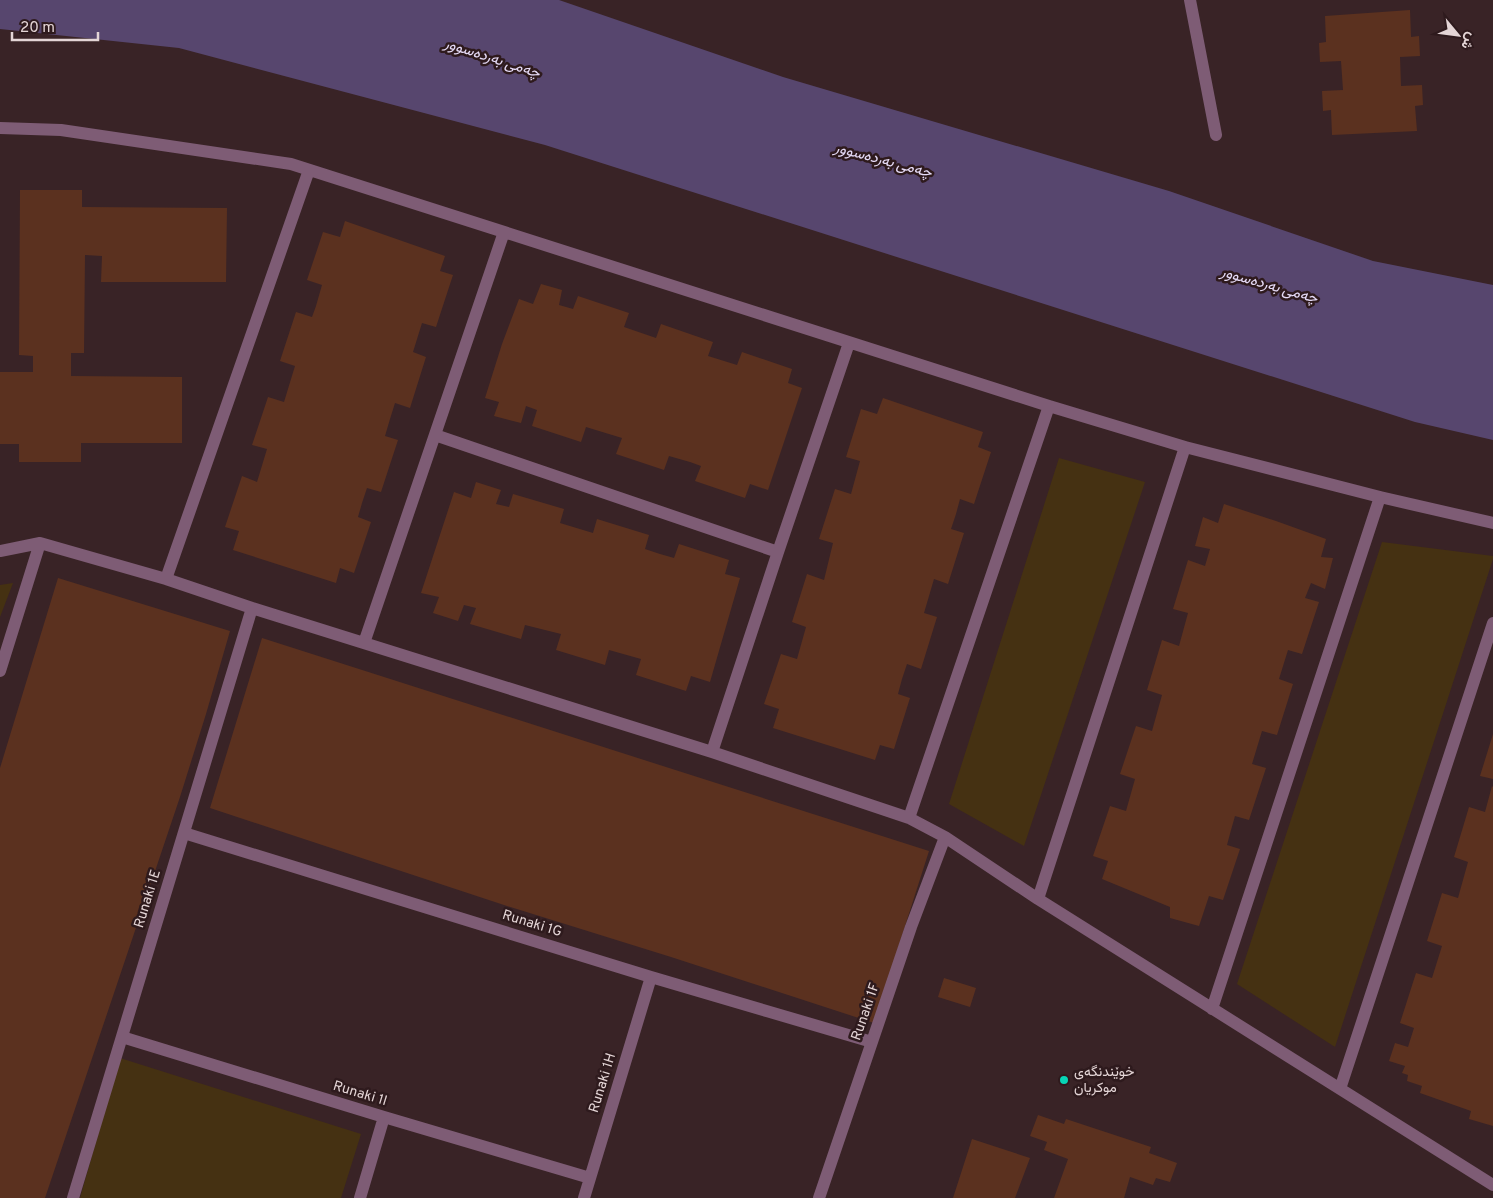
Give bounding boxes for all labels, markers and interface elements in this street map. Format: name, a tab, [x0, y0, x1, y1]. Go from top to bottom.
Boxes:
scale bar	[12, 10, 99, 42]
north arrow	[1433, 10, 1483, 60]
text: 20 m	[20, 19, 55, 38]
text: ش	[1456, 29, 1480, 52]
water label: چەمی بەردەسوور	[441, 34, 543, 84]
water label: چەمی بەردەسوور	[831, 139, 935, 183]
water label: چەمی بەردەسوور	[1217, 263, 1321, 309]
street label: Runaki 1E	[131, 868, 165, 930]
street label: Runaki 1G	[500, 907, 564, 941]
street label: Runaki 1F	[848, 981, 884, 1043]
street label: Runaki 1H	[586, 1051, 620, 1115]
place label: خوێندنگەی موکریان	[1074, 1064, 1134, 1097]
marker: خوێندنگەی موکریان	[1058, 1074, 1070, 1086]
street label: Runaki 1I	[331, 1078, 389, 1110]

